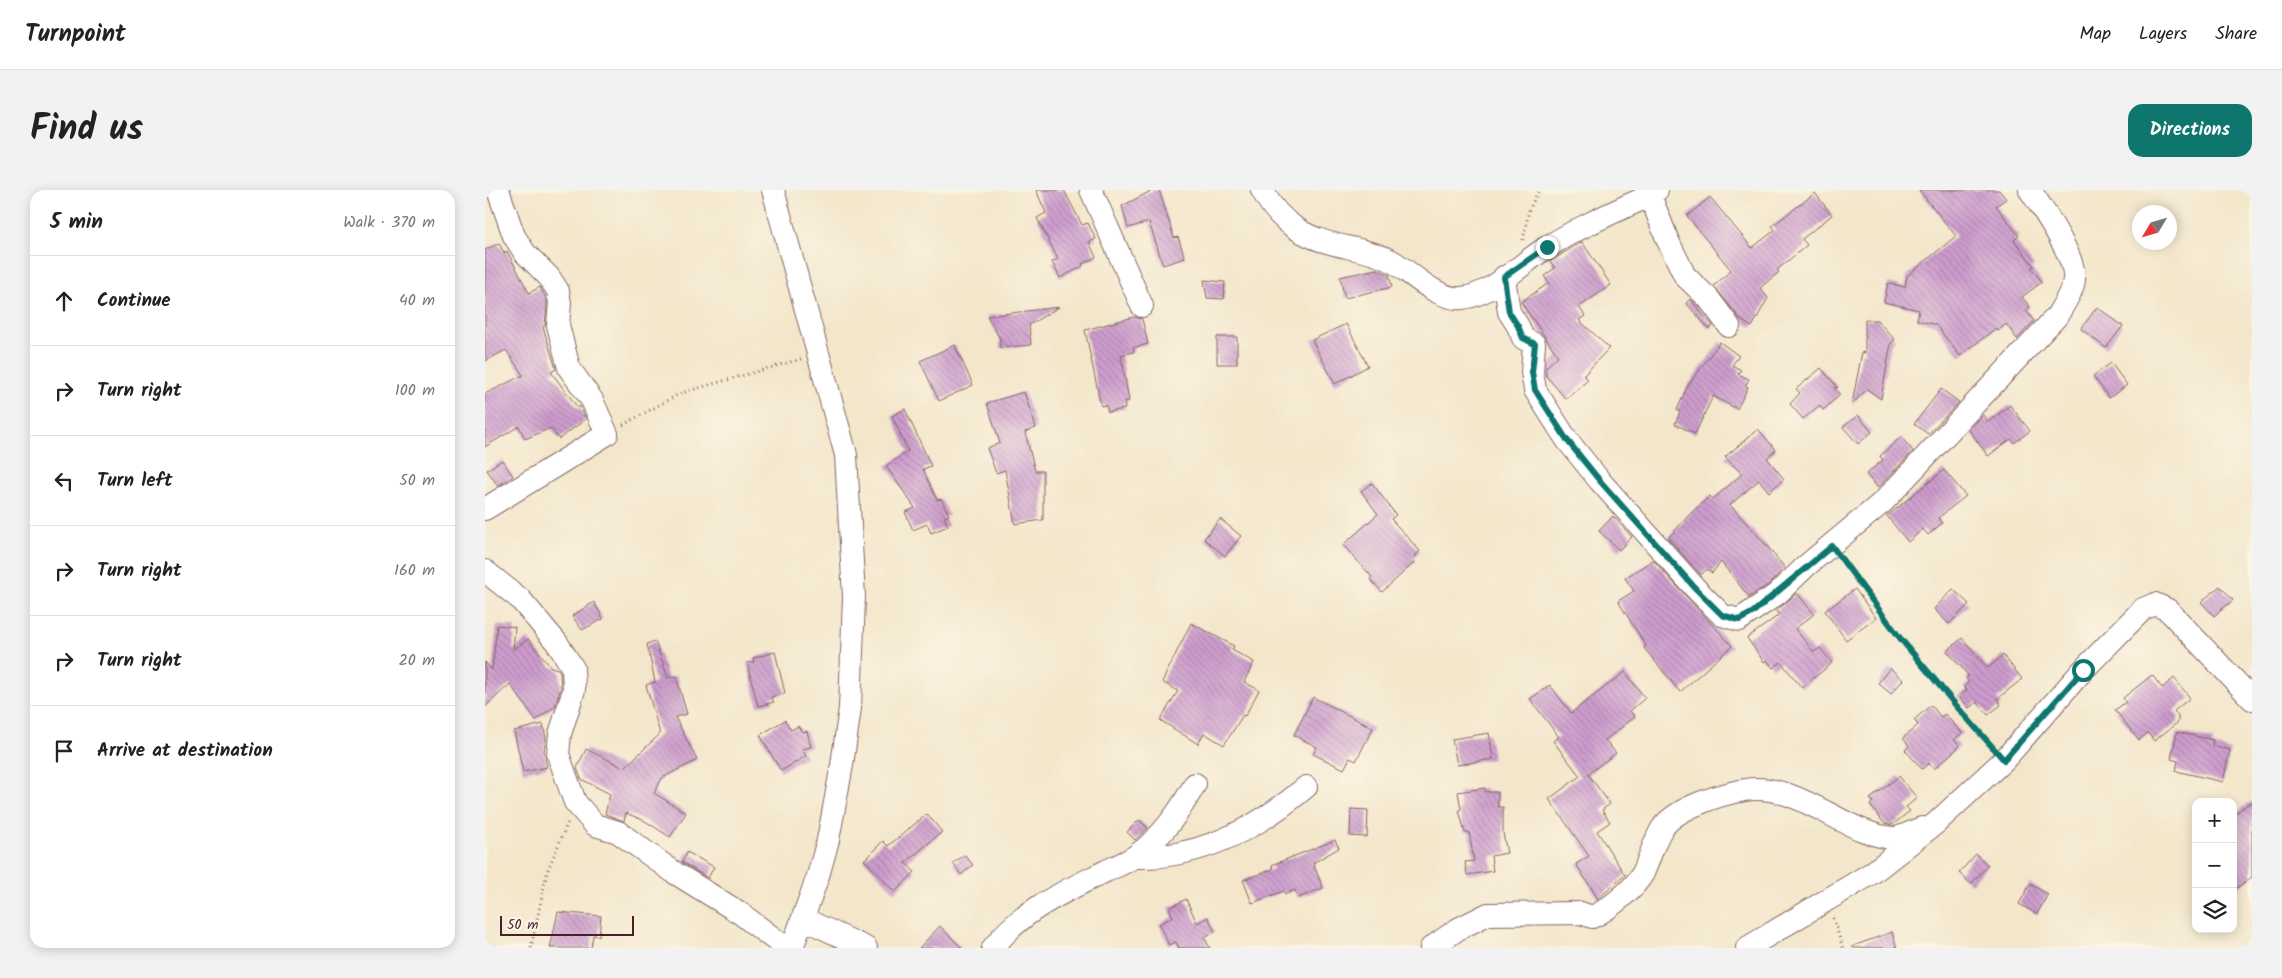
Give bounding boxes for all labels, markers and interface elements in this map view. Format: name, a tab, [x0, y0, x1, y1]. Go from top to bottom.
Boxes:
text: Turnpoint	[25, 15, 126, 54]
text: Map	[2080, 20, 2111, 49]
text: Layers	[2139, 20, 2187, 49]
text: Share	[2215, 20, 2257, 49]
text: Find us	[30, 102, 143, 158]
button: Directions	[2128, 104, 2252, 157]
north arrow	[2132, 205, 2177, 250]
text: 5 min	[50, 206, 103, 239]
text: Walk · 370 m	[343, 210, 435, 235]
route end	[1536, 236, 1559, 259]
text: Continue	[97, 286, 170, 316]
icon: ahead	[50, 287, 78, 315]
text: 40 m	[399, 288, 435, 313]
text: Turn right	[97, 376, 182, 406]
icon: right	[50, 377, 78, 405]
text: 100 m	[395, 378, 435, 403]
text: Turn left	[97, 466, 172, 496]
icon: left	[50, 467, 78, 495]
text: 50 m	[399, 468, 435, 493]
text: Turn right	[97, 556, 182, 586]
icon: right	[50, 557, 78, 585]
text: 160 m	[394, 558, 435, 583]
text: Turn right	[97, 646, 182, 676]
icon: right	[50, 647, 78, 675]
text: 20 m	[399, 648, 435, 673]
route start	[2072, 659, 2095, 682]
text: Arrive at destination	[97, 736, 273, 766]
icon: arrive	[50, 737, 78, 765]
map controls	[2192, 798, 2237, 933]
button: +	[2192, 798, 2237, 843]
button: −	[2192, 843, 2237, 888]
button: layers	[2192, 888, 2237, 933]
scale bar	[500, 913, 634, 936]
text: 50 m	[507, 914, 538, 936]

